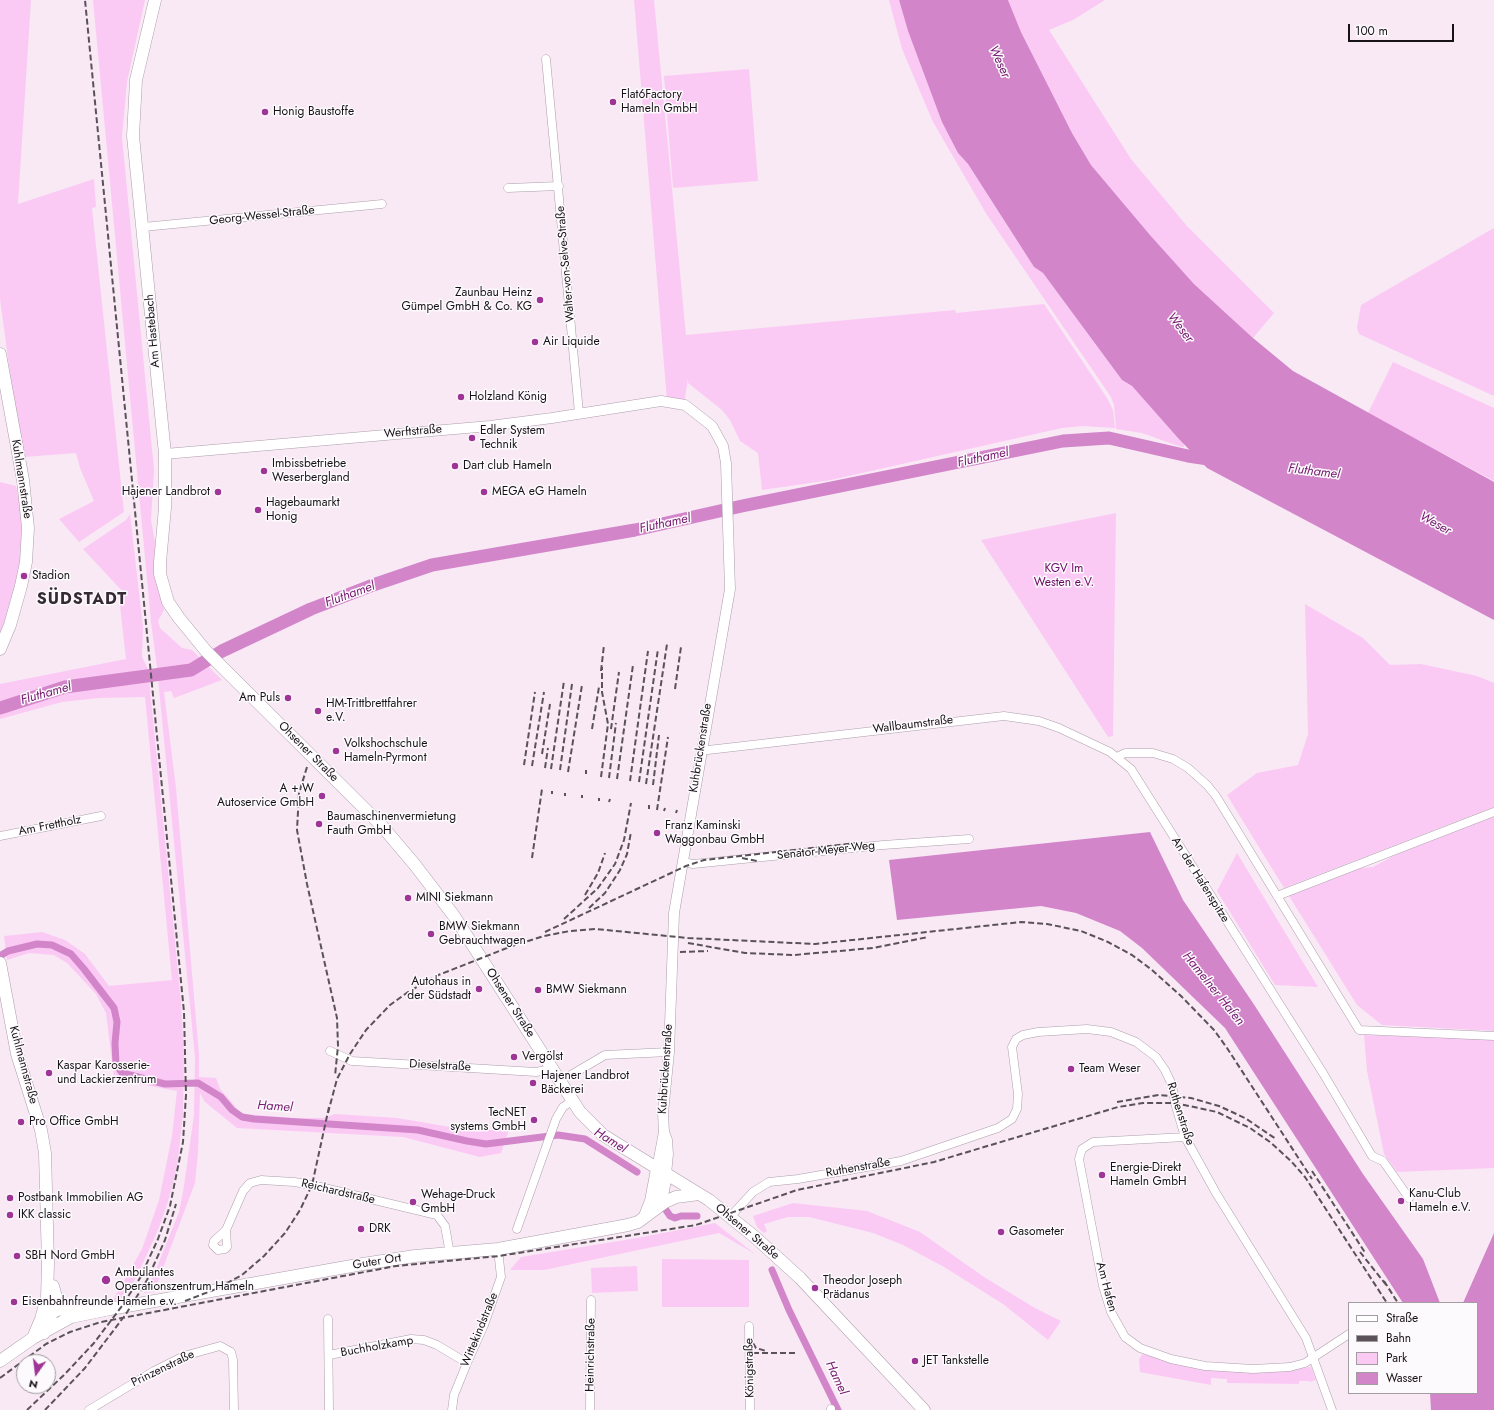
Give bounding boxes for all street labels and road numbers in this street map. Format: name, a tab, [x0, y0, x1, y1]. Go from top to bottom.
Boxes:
street label: Georg-Wessel-Straße	[209, 203, 315, 229]
street label: Walter-von-Selve-Straße	[554, 205, 578, 323]
street label: Am Hastebach	[143, 294, 163, 368]
street label: Werftstraße	[383, 422, 443, 442]
street label: Kuhlmannstraße	[8, 438, 34, 520]
street label: Kuhbrückenstraße	[687, 702, 715, 794]
street label: Wallbaumstraße	[872, 713, 954, 737]
street label: Ohsener Straße	[275, 719, 341, 785]
street label: Am Frettholz	[17, 813, 83, 839]
street label: An der Hafenspitze	[1168, 835, 1232, 925]
street label: Senator-Meyer-Weg	[776, 839, 876, 863]
street label: Ohsener Straße	[482, 966, 538, 1040]
street label: Kuhlmannstraße	[6, 1024, 40, 1106]
street label: Kuhbrückenstraße	[656, 1024, 676, 1114]
street label: Dieselstraße	[409, 1057, 471, 1075]
street label: Ruthenstraße	[1163, 1081, 1197, 1147]
street label: Ruthenstraße	[825, 1155, 891, 1181]
street label: Reichardstraße	[300, 1177, 376, 1207]
street label: Ohsener Straße	[712, 1201, 782, 1263]
street label: Guter Ort	[352, 1251, 402, 1273]
street label: Am Hafen	[1092, 1260, 1120, 1314]
street label: Wittekindstraße	[459, 1291, 501, 1369]
street label: Heinrichstraße	[583, 1318, 599, 1392]
street label: Buchholzkamp	[340, 1334, 414, 1360]
street label: Königstraße	[742, 1338, 758, 1398]
street label: Prinzenstraße	[129, 1348, 197, 1390]

